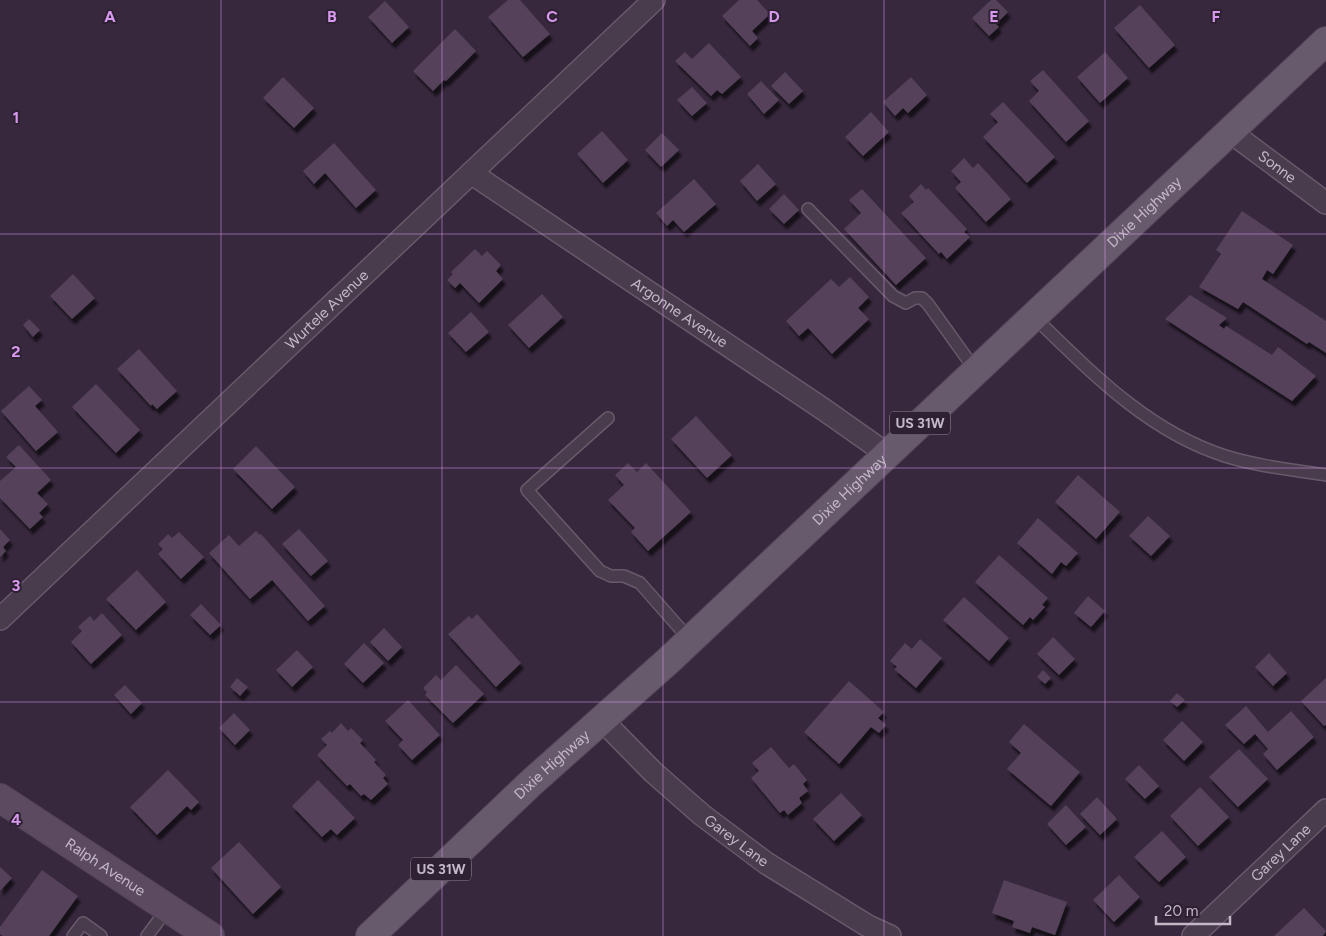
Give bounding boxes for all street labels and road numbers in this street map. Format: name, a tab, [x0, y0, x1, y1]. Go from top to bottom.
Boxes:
street label: Sonne	[1255, 147, 1300, 187]
street label: Dixie Highway	[1103, 173, 1185, 251]
street label: Wurtele Avenue	[282, 266, 372, 353]
street label: Argonne Avenue	[628, 274, 731, 351]
road number: US 31W	[890, 412, 950, 434]
street label: Dixie Highway	[809, 451, 890, 529]
street label: Dixie Highway	[510, 726, 593, 803]
street label: Garey Lane	[701, 811, 772, 871]
street label: Garey Lane	[1247, 820, 1315, 885]
street label: Ralph Avenue	[62, 834, 149, 900]
road number: US 31W	[411, 858, 471, 881]

